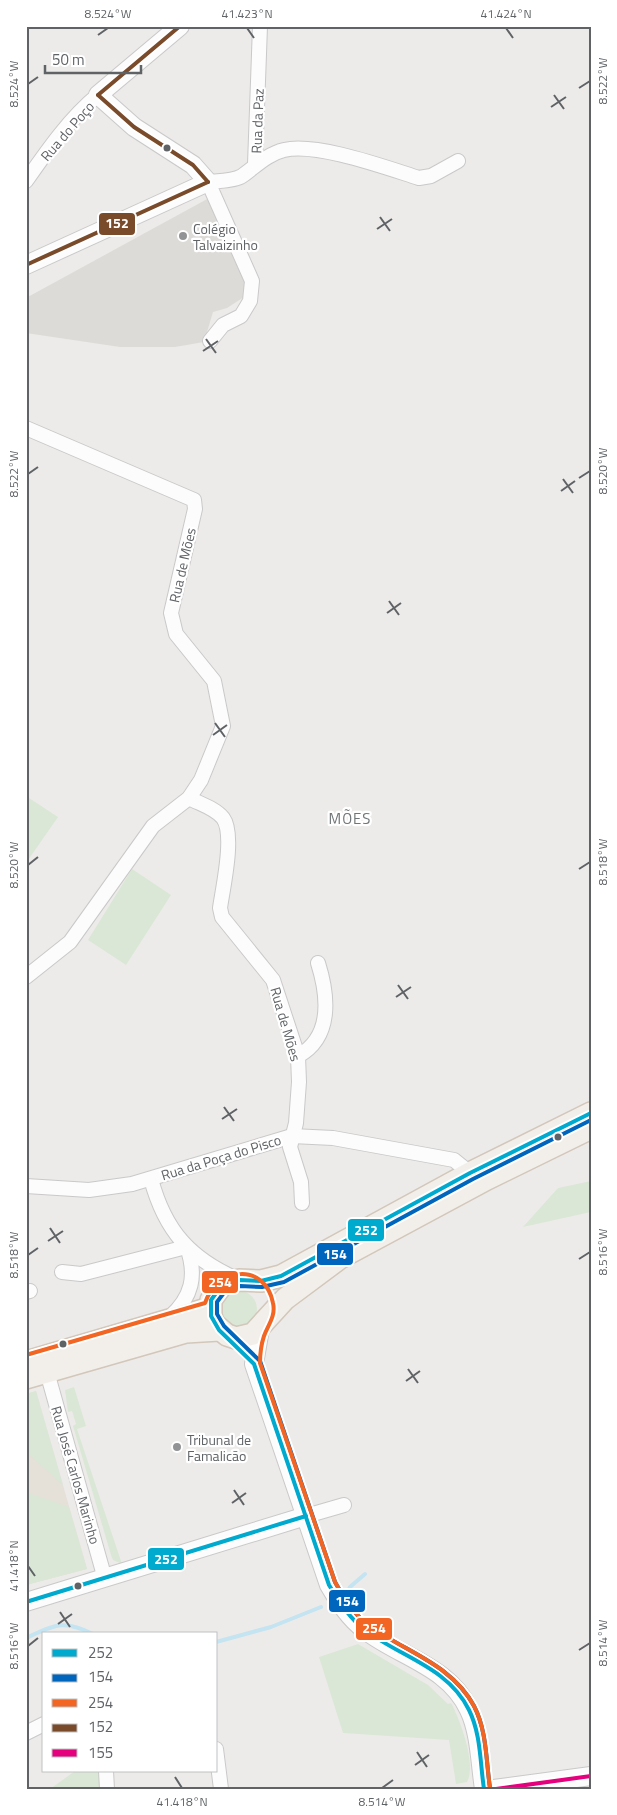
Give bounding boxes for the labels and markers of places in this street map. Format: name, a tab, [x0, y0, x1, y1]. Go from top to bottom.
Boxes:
unlabelled marker	[162, 143, 172, 153]
place label: Colégio Talvaizinho	[193, 218, 258, 255]
marker: Colégio Talvaizinho	[177, 230, 189, 242]
unlabelled marker	[553, 1132, 563, 1142]
unlabelled marker	[58, 1339, 68, 1349]
place label: Tribunal de Famalicão	[187, 1429, 251, 1466]
marker: Tribunal de Famalicão	[171, 1441, 183, 1453]
unlabelled marker	[73, 1581, 83, 1591]

